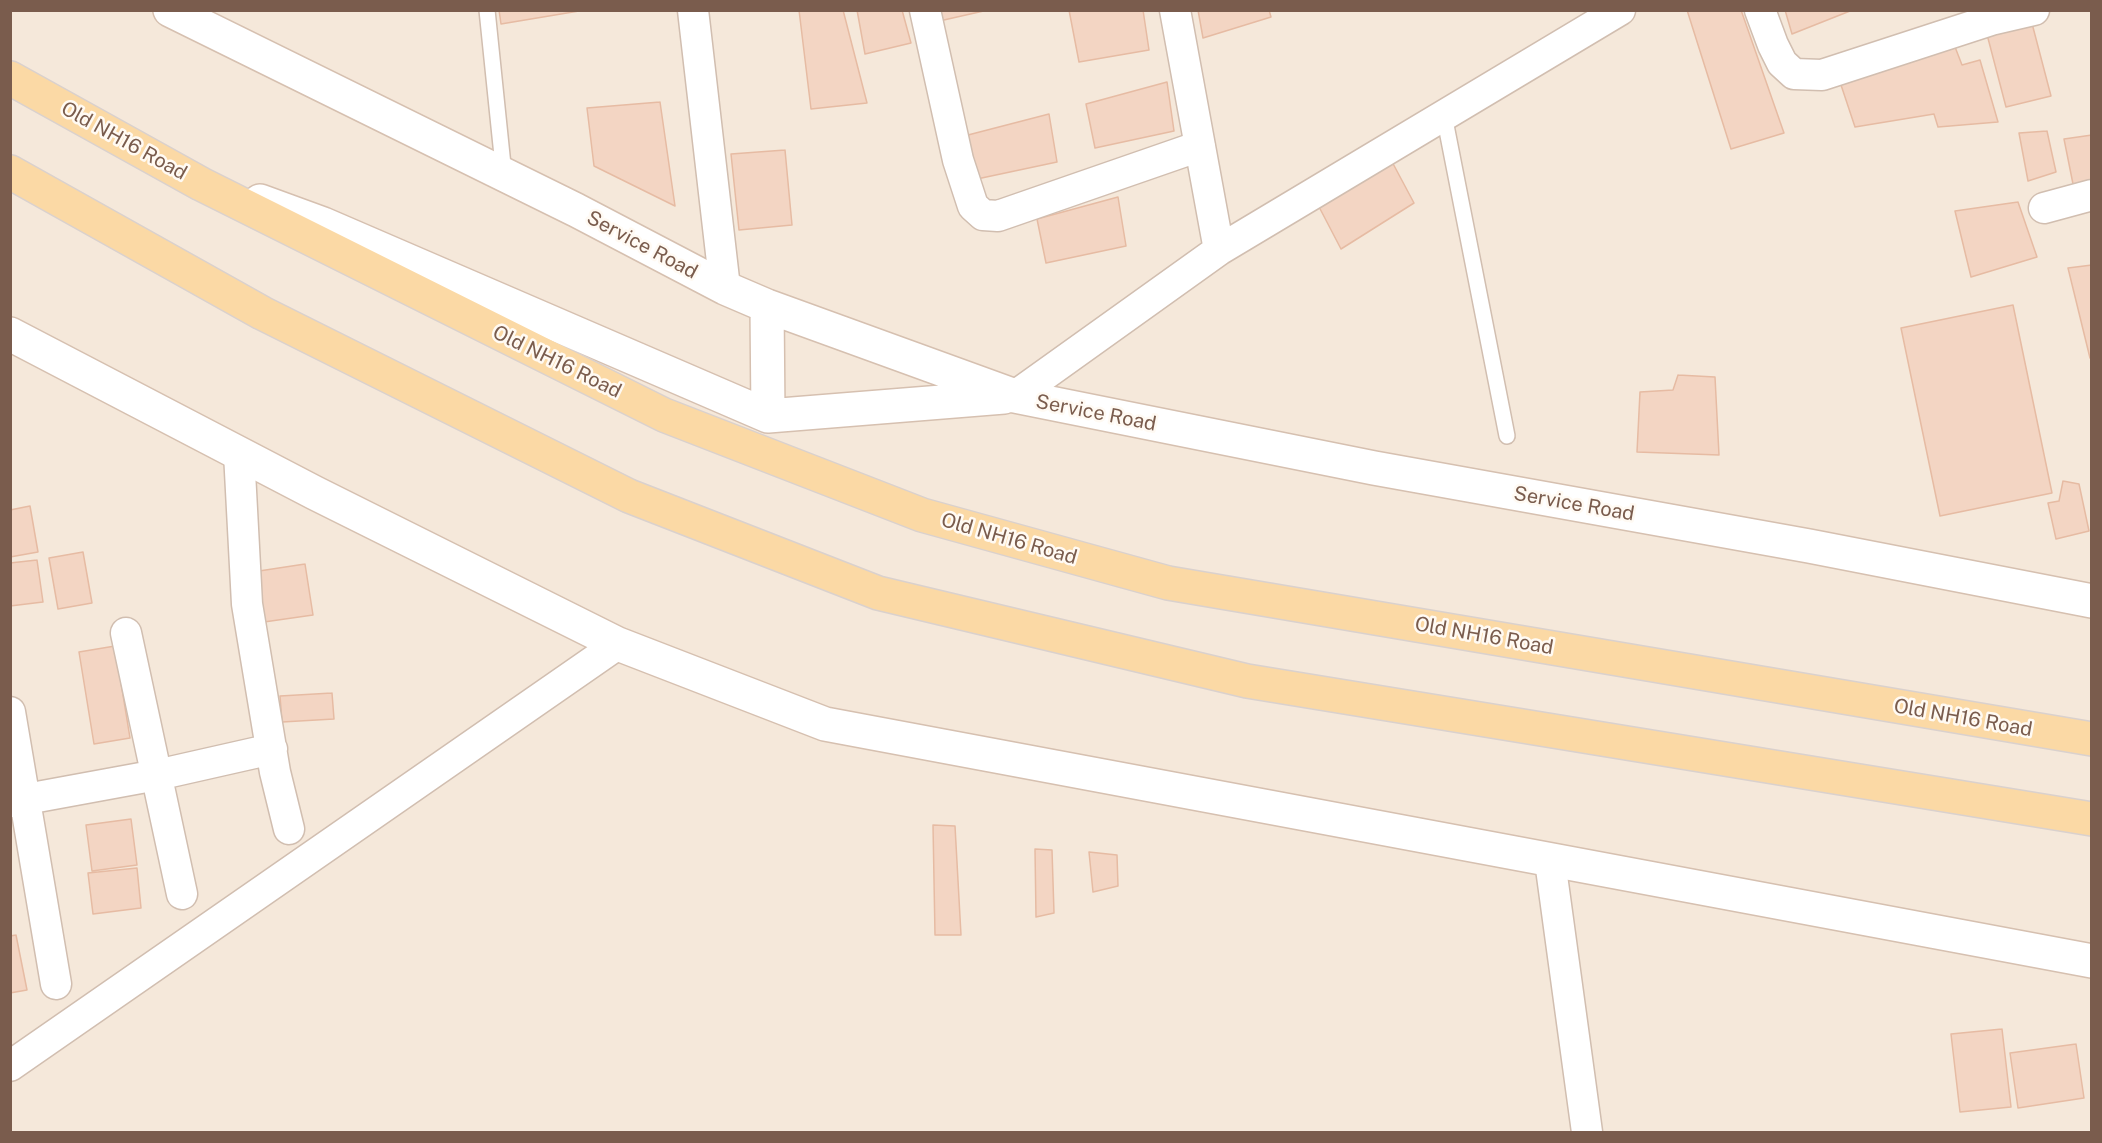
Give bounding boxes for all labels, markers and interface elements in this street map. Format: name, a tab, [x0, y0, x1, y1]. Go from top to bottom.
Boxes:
street label: Old NH16 Road	[57, 97, 191, 185]
street label: Service Road	[582, 206, 702, 284]
street label: Old NH16 Road	[489, 321, 625, 403]
street label: Service Road	[1034, 390, 1158, 436]
street label: Service Road	[1512, 482, 1636, 526]
street label: Old NH16 Road	[938, 508, 1080, 570]
street label: Old NH16 Road	[1413, 612, 1555, 660]
street label: Old NH16 Road	[1892, 694, 2034, 742]

